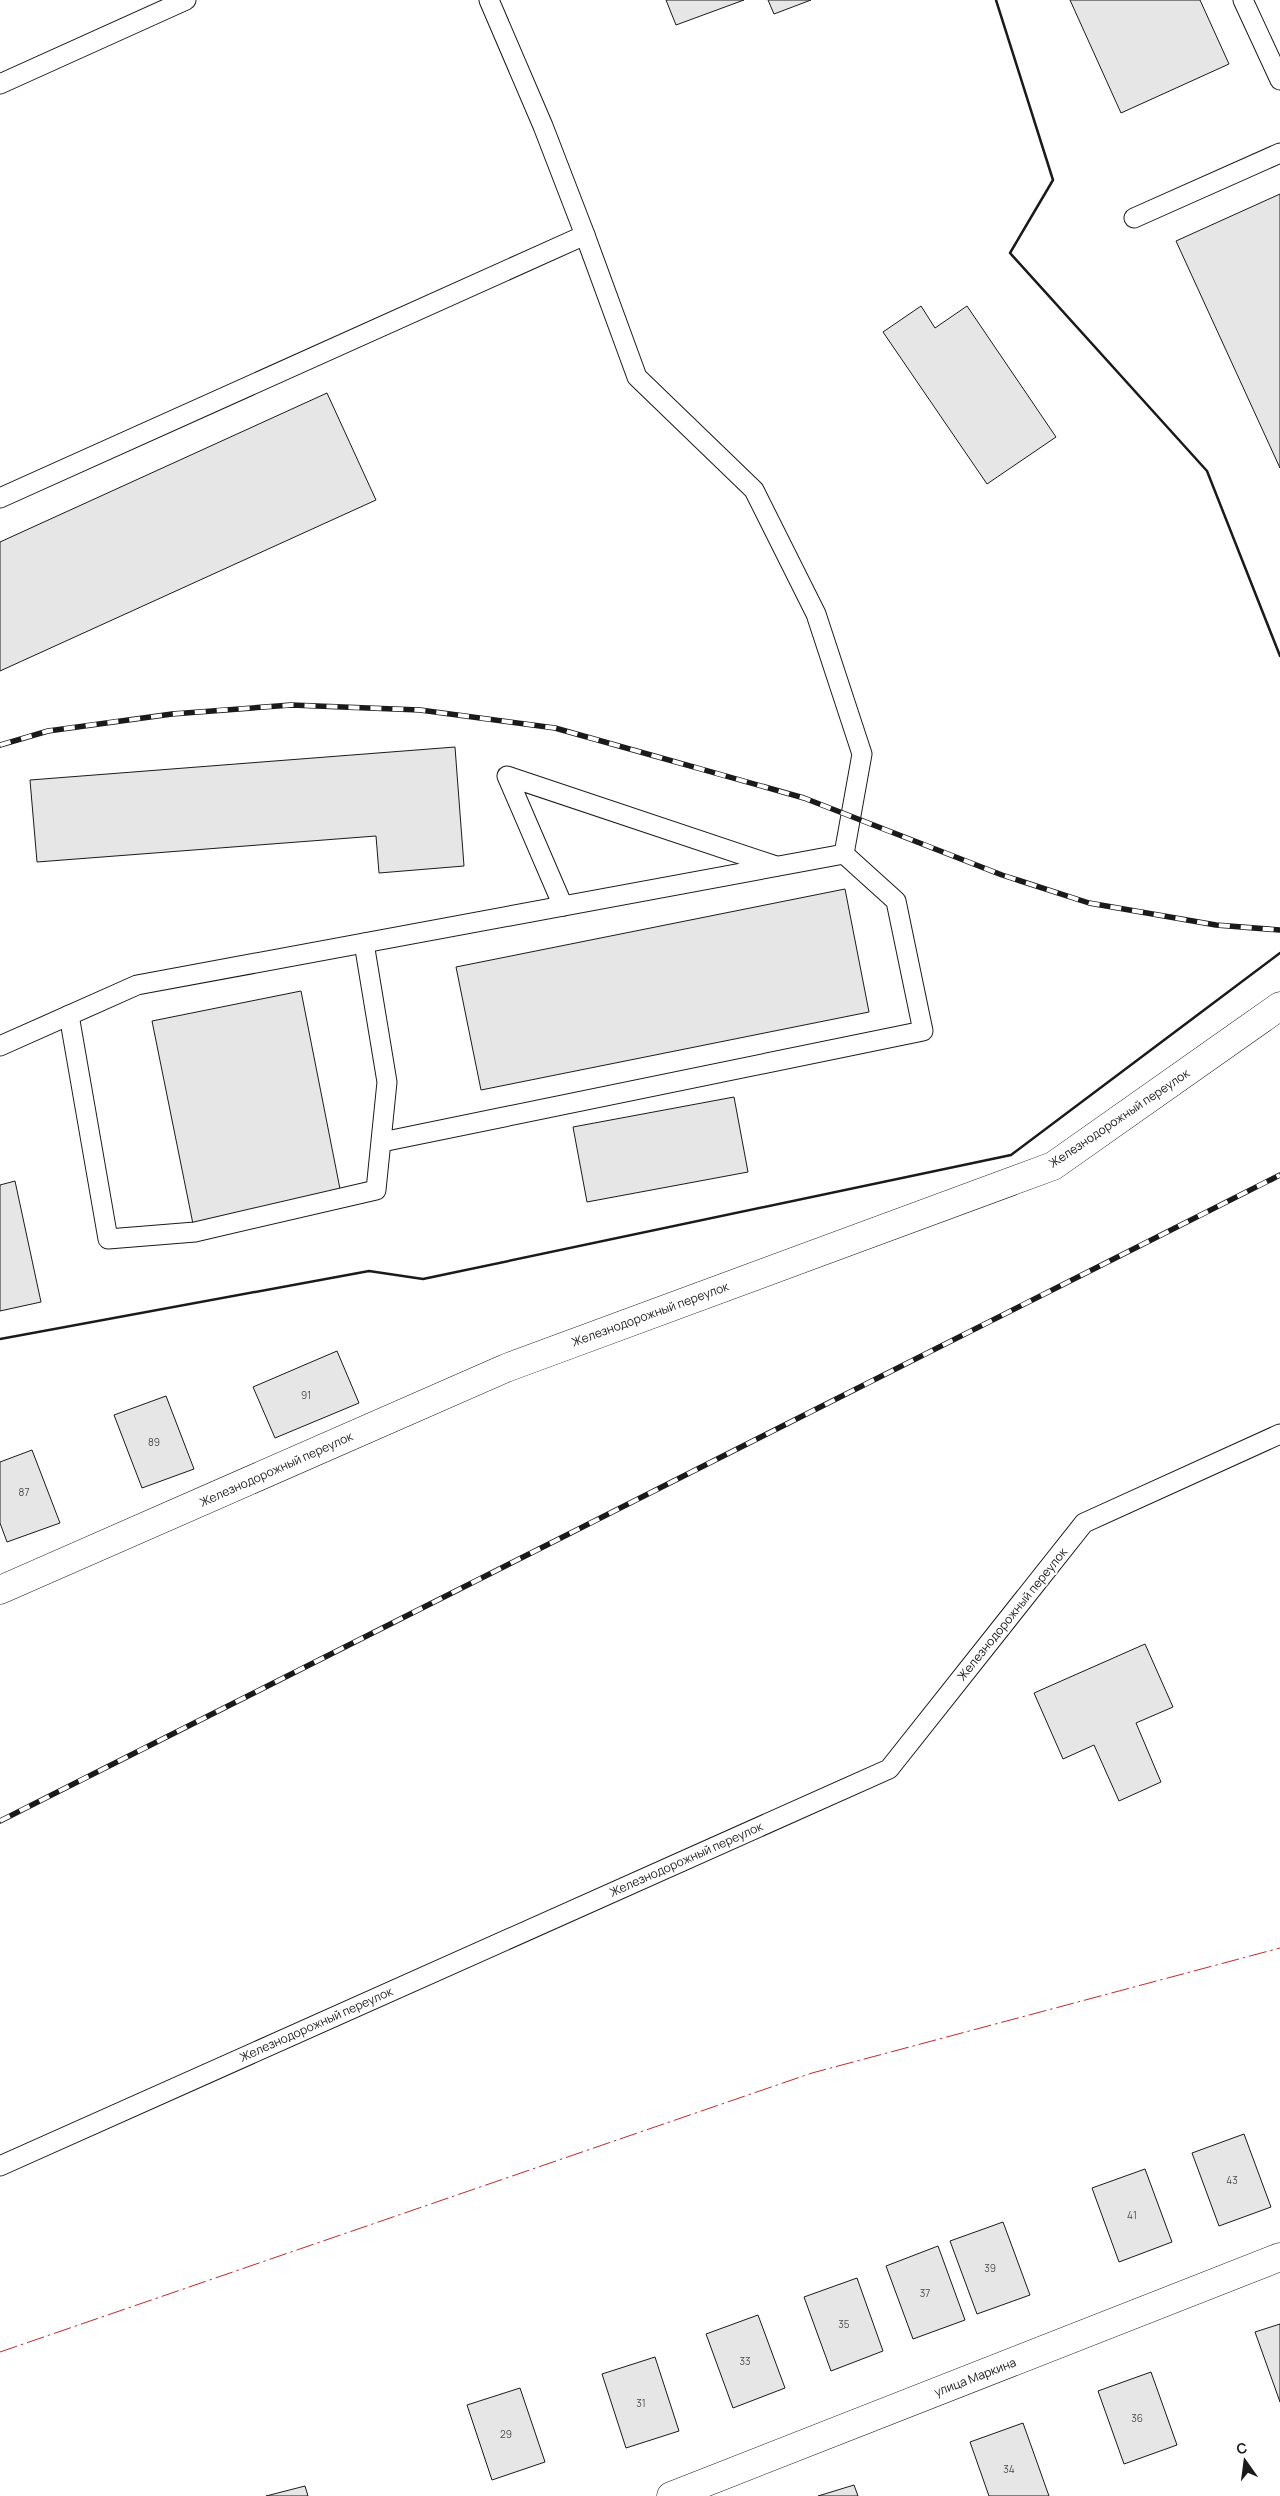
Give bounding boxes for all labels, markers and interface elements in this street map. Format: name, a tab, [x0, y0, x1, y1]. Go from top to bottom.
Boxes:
street label: Железнодорожный переулок	[1045, 1064, 1194, 1172]
street label: Железнодорожный переулок	[569, 1277, 732, 1350]
house number: 91	[301, 1388, 311, 1402]
street label: Железнодорожный переулок	[197, 1427, 356, 1511]
house number: 89	[148, 1435, 160, 1449]
house number: 87	[19, 1485, 29, 1499]
street label: Железнодорожный переулок	[953, 1543, 1072, 1684]
street label: Железнодорожный переулок	[607, 1817, 766, 1901]
street label: Железнодорожный переулок	[237, 1982, 396, 2066]
house number: 43	[1226, 2173, 1238, 2187]
house number: 41	[1127, 2208, 1137, 2222]
house number: 39	[984, 2261, 996, 2275]
house number: 37	[920, 2286, 930, 2300]
house number: 35	[838, 2317, 850, 2331]
house number: 33	[739, 2354, 751, 2368]
street label: улица Маркина	[931, 2354, 1019, 2400]
house number: 31	[636, 2396, 646, 2410]
house number: 36	[1131, 2411, 1143, 2425]
house number: 29	[500, 2427, 512, 2441]
north arrow	[1220, 2436, 1270, 2486]
text: С	[1234, 2437, 1249, 2458]
house number: 34	[1003, 2462, 1015, 2476]

